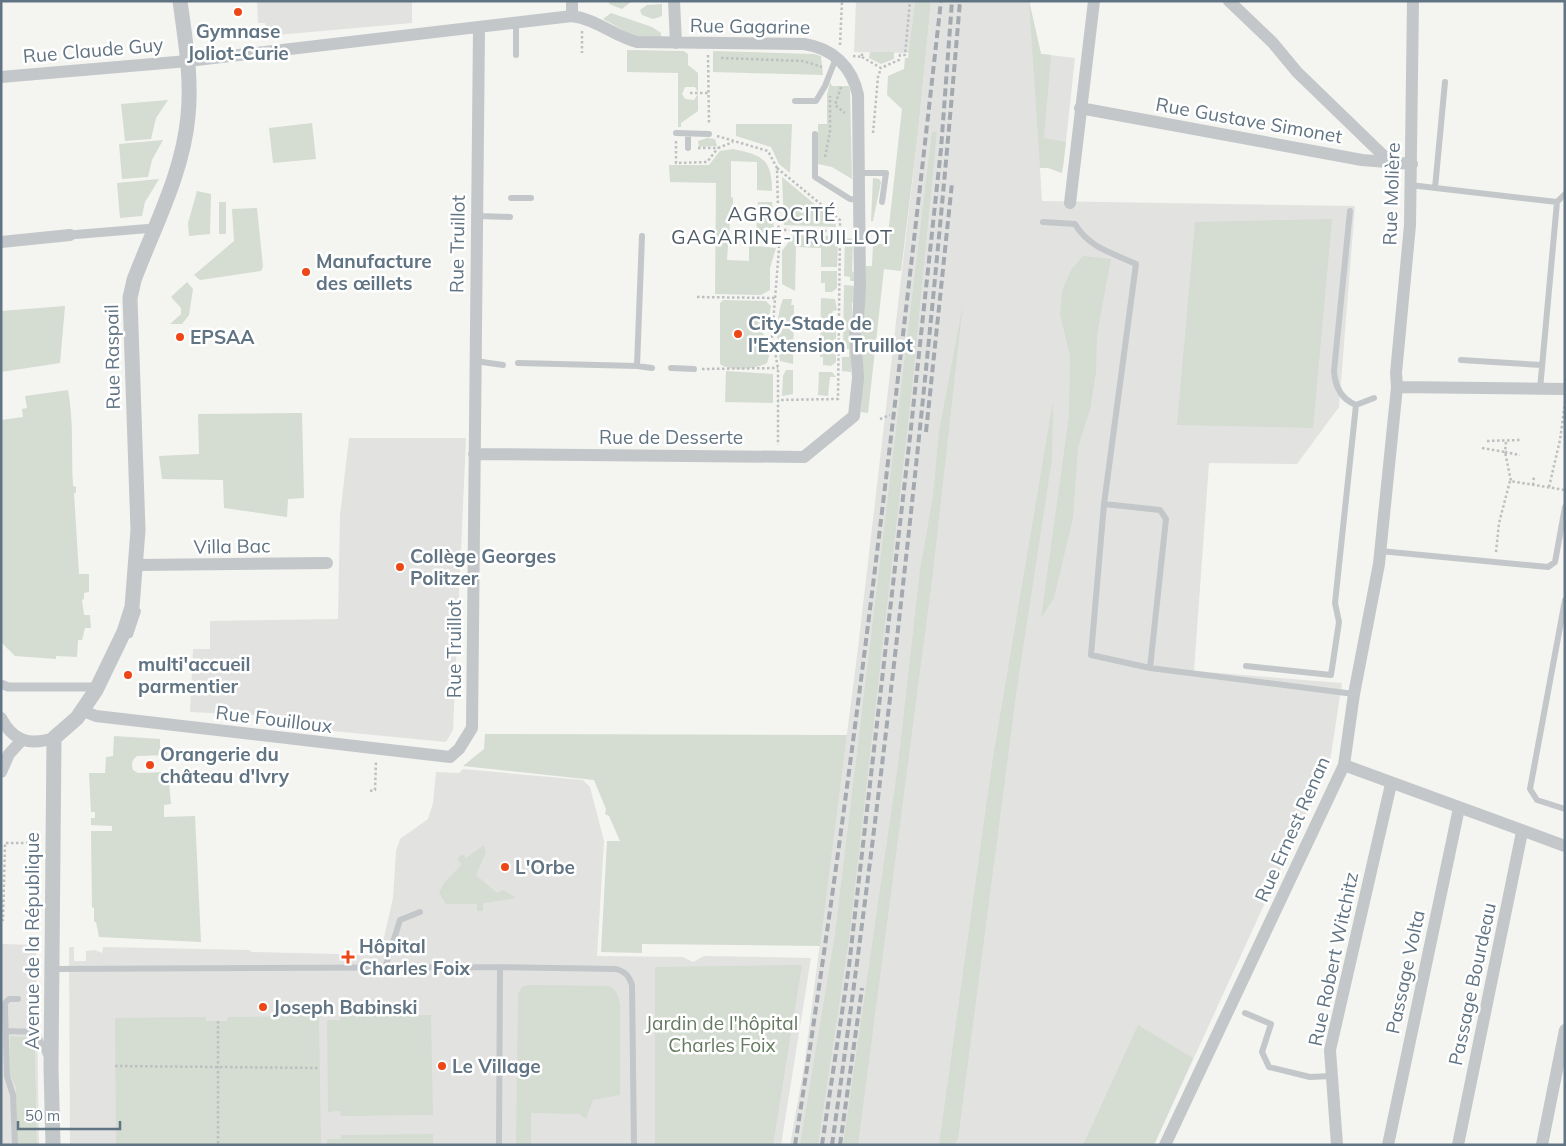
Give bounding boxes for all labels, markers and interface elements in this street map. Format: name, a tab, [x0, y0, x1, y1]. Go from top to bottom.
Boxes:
marker: Gymnase Joliot-Curie	[232, 6, 244, 18]
street label: Rue Gagarine	[690, 13, 810, 39]
place label: Gymnase Joliot-Curie	[187, 19, 289, 65]
street label: Rue Claude Guy	[22, 32, 164, 68]
street label: Rue Gustave Simonet	[1154, 92, 1344, 148]
street label: Rue Molière	[1377, 142, 1405, 246]
street label: Rue Truillot	[444, 194, 470, 293]
district label: AGROCITÉ GAGARINE-TRUILLOT	[671, 201, 893, 249]
place label: Manufacture des œillets	[316, 249, 432, 295]
marker: Manufacture des œillets	[300, 266, 312, 278]
street label: Rue Raspail	[99, 304, 125, 410]
place label: City-Stade de l'Extension Truillot	[748, 311, 913, 357]
place label: EPSAA	[190, 325, 255, 349]
marker: City-Stade de l'Extension Truillot	[732, 328, 744, 340]
marker: EPSAA	[174, 331, 186, 343]
street label: Rue de Desserte	[599, 425, 743, 449]
street label: Villa Bac	[193, 533, 271, 559]
place label: Collège Georges Politzer	[410, 544, 556, 590]
marker: Collège Georges Politzer	[394, 561, 406, 573]
street label: Rue Truillot	[442, 600, 466, 698]
place label: multi'accueil parmentier	[138, 652, 251, 698]
marker: multi'accueil parmentier	[122, 669, 134, 681]
street label: Rue Fouilloux	[214, 700, 334, 738]
place label: Orangerie du château d'Ivry	[160, 742, 290, 788]
street label: Rue Ernest Renan	[1249, 752, 1335, 906]
marker: Orangerie du château d'Ivry	[144, 759, 156, 771]
street label: Avenue de la République	[20, 832, 44, 1050]
place label: L'Orbe	[515, 855, 575, 879]
marker: L'Orbe	[499, 861, 511, 873]
street label: Rue Robert Witchitz	[1303, 869, 1363, 1048]
street label: Passage Bourdeau	[1443, 900, 1501, 1068]
street label: Passage Volta	[1380, 908, 1430, 1036]
place label: Hôpital Charles Foix	[359, 934, 471, 980]
marker: Hôpital Charles Foix	[341, 950, 355, 964]
place label: Joseph Babinski	[273, 995, 418, 1019]
marker: Joseph Babinski	[257, 1001, 269, 1013]
park label: Jardin de l'hôpital Charles Foix	[646, 1011, 798, 1057]
place label: Le Village	[452, 1054, 541, 1078]
marker: Le Village	[436, 1060, 448, 1072]
scale bar	[18, 1098, 120, 1130]
text: 50 m	[25, 1106, 60, 1125]

